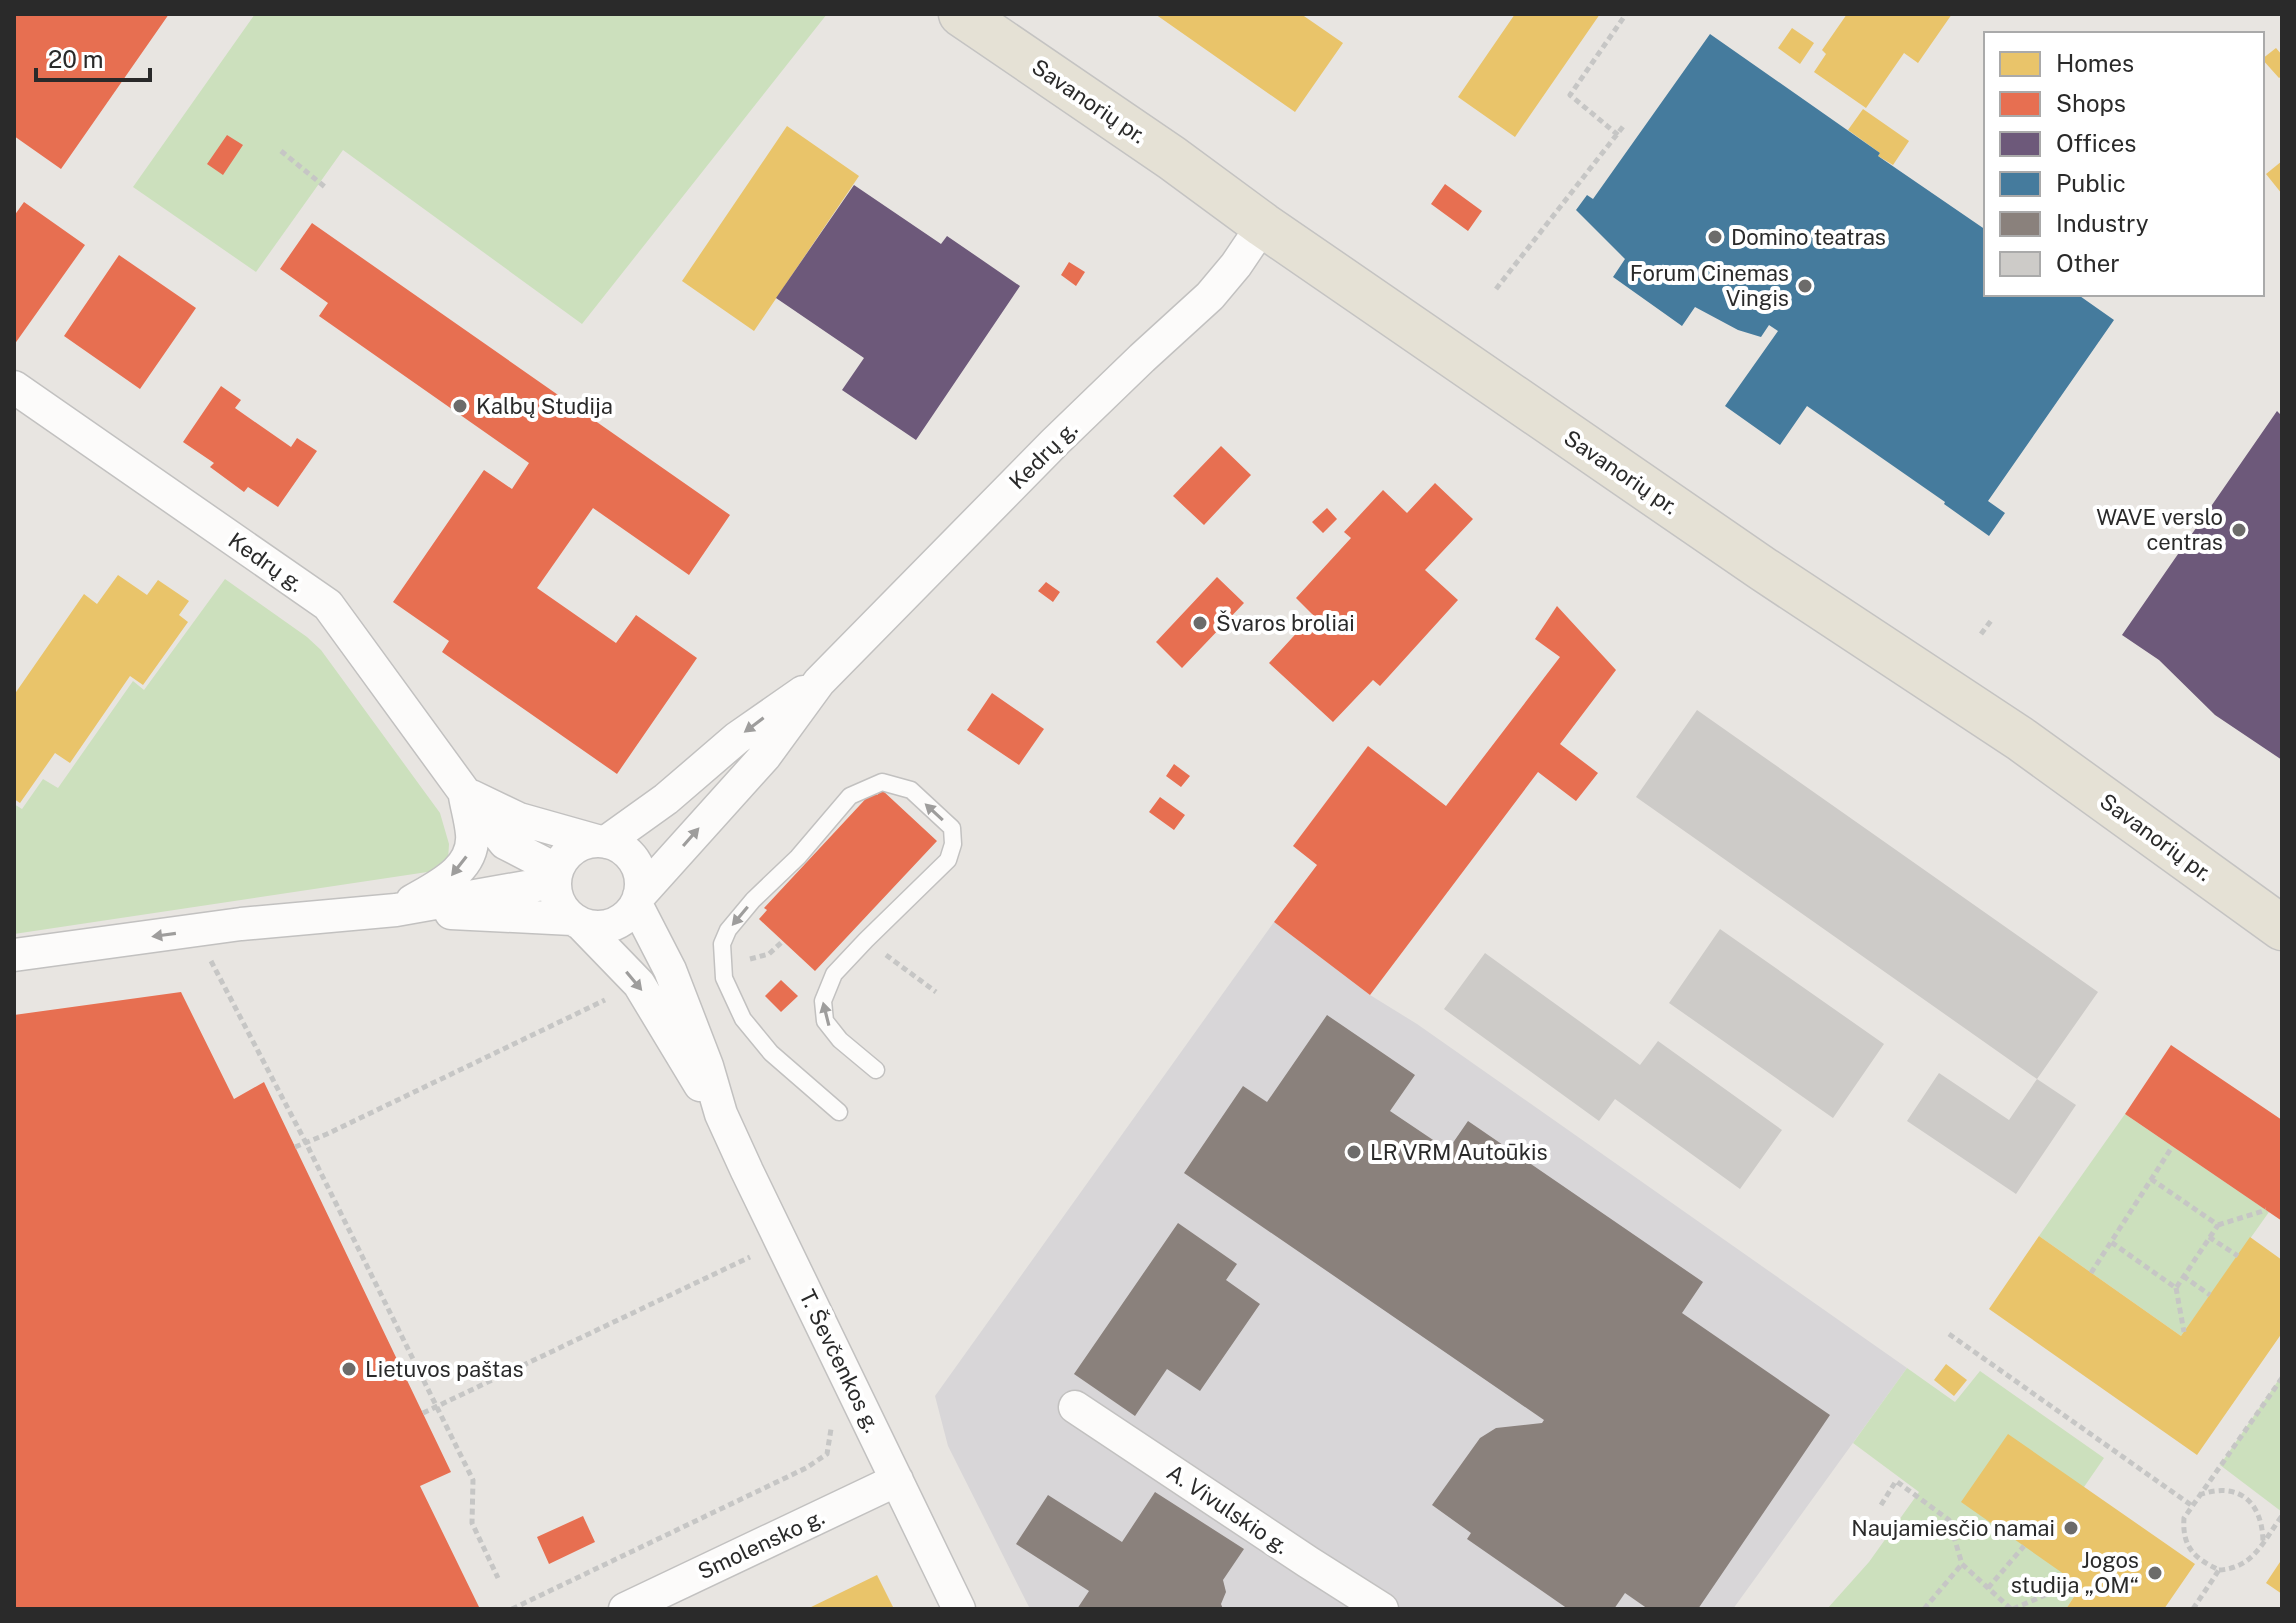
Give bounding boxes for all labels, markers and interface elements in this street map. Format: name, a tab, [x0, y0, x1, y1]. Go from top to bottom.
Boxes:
scale bar	[36, 32, 150, 82]
legend	[1984, 32, 2264, 296]
text: 20 m	[48, 45, 104, 73]
text: Homes	[2056, 49, 2134, 77]
street label: Savanorių pr.	[1027, 53, 1151, 149]
text: Shops	[2056, 89, 2126, 117]
text: Offices	[2056, 129, 2136, 157]
text: Public	[2056, 169, 2126, 197]
text: Industry	[2056, 209, 2149, 237]
place label: Domino teatras	[1731, 224, 1886, 250]
marker: Domino teatras	[1706, 228, 1724, 246]
text: Other	[2056, 249, 2120, 277]
place label: Forum Cinemas Vingis	[1630, 260, 1789, 311]
marker: Forum Cinemas Vingis	[1796, 277, 1814, 295]
place label: Kalbų Studija	[476, 393, 613, 419]
marker: Kalbų Studija	[451, 397, 469, 415]
street label: Kedrų g.	[1004, 416, 1082, 494]
street label: Savanorių pr.	[1559, 424, 1683, 520]
place label: WAVE verslo centras	[2096, 504, 2223, 555]
marker: WAVE verslo centras	[2230, 521, 2248, 539]
street label: Kedrų g.	[224, 527, 308, 597]
place label: Švaros broliai	[1216, 610, 1355, 636]
marker: Švaros broliai	[1191, 614, 1209, 632]
one-way arrow	[744, 717, 764, 733]
street label: Savanorių pr.	[2095, 788, 2217, 886]
one-way arrow	[925, 804, 944, 822]
one-way arrow	[682, 827, 699, 847]
one-way arrow	[451, 856, 467, 876]
one-way arrow	[732, 905, 749, 925]
one-way arrow	[151, 929, 176, 942]
one-way arrow	[625, 971, 642, 991]
one-way arrow	[819, 1001, 832, 1026]
place label: LR VRM Autoūkis	[1370, 1139, 1548, 1165]
marker: LR VRM Autoūkis	[1345, 1143, 1363, 1161]
street label: T. Ševčenkos g.	[794, 1285, 886, 1437]
place label: Lietuvos paštas	[365, 1356, 524, 1382]
marker: Lietuvos paštas	[340, 1360, 358, 1378]
street label: A. Vivulskio g.	[1162, 1459, 1294, 1559]
street label: Smolensko g.	[694, 1503, 828, 1585]
place label: Naujamiesčio namai	[1851, 1515, 2055, 1541]
marker: Naujamiesčio namai	[2062, 1519, 2080, 1537]
place label: Jogos studija „OM“	[2011, 1547, 2139, 1598]
marker: Jogos studija „OM“	[2146, 1564, 2164, 1582]

